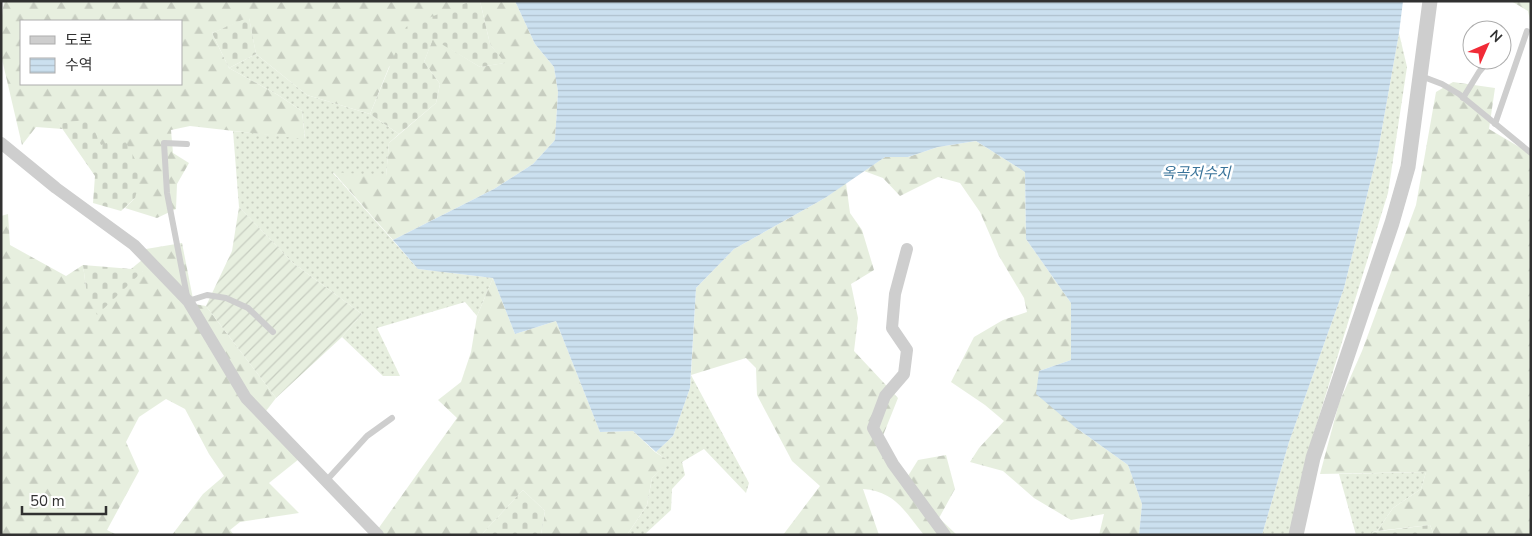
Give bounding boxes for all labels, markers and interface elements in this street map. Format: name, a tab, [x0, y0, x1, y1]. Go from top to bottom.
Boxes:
legend	[20, 20, 182, 85]
north arrow	[1462, 20, 1512, 70]
text: N	[1485, 26, 1506, 47]
text: 도로	[65, 30, 93, 50]
text: 수역	[65, 55, 93, 75]
water label: 옥곡저수지	[1161, 163, 1232, 183]
scale bar	[22, 484, 106, 516]
text: 50 m	[30, 491, 65, 511]

